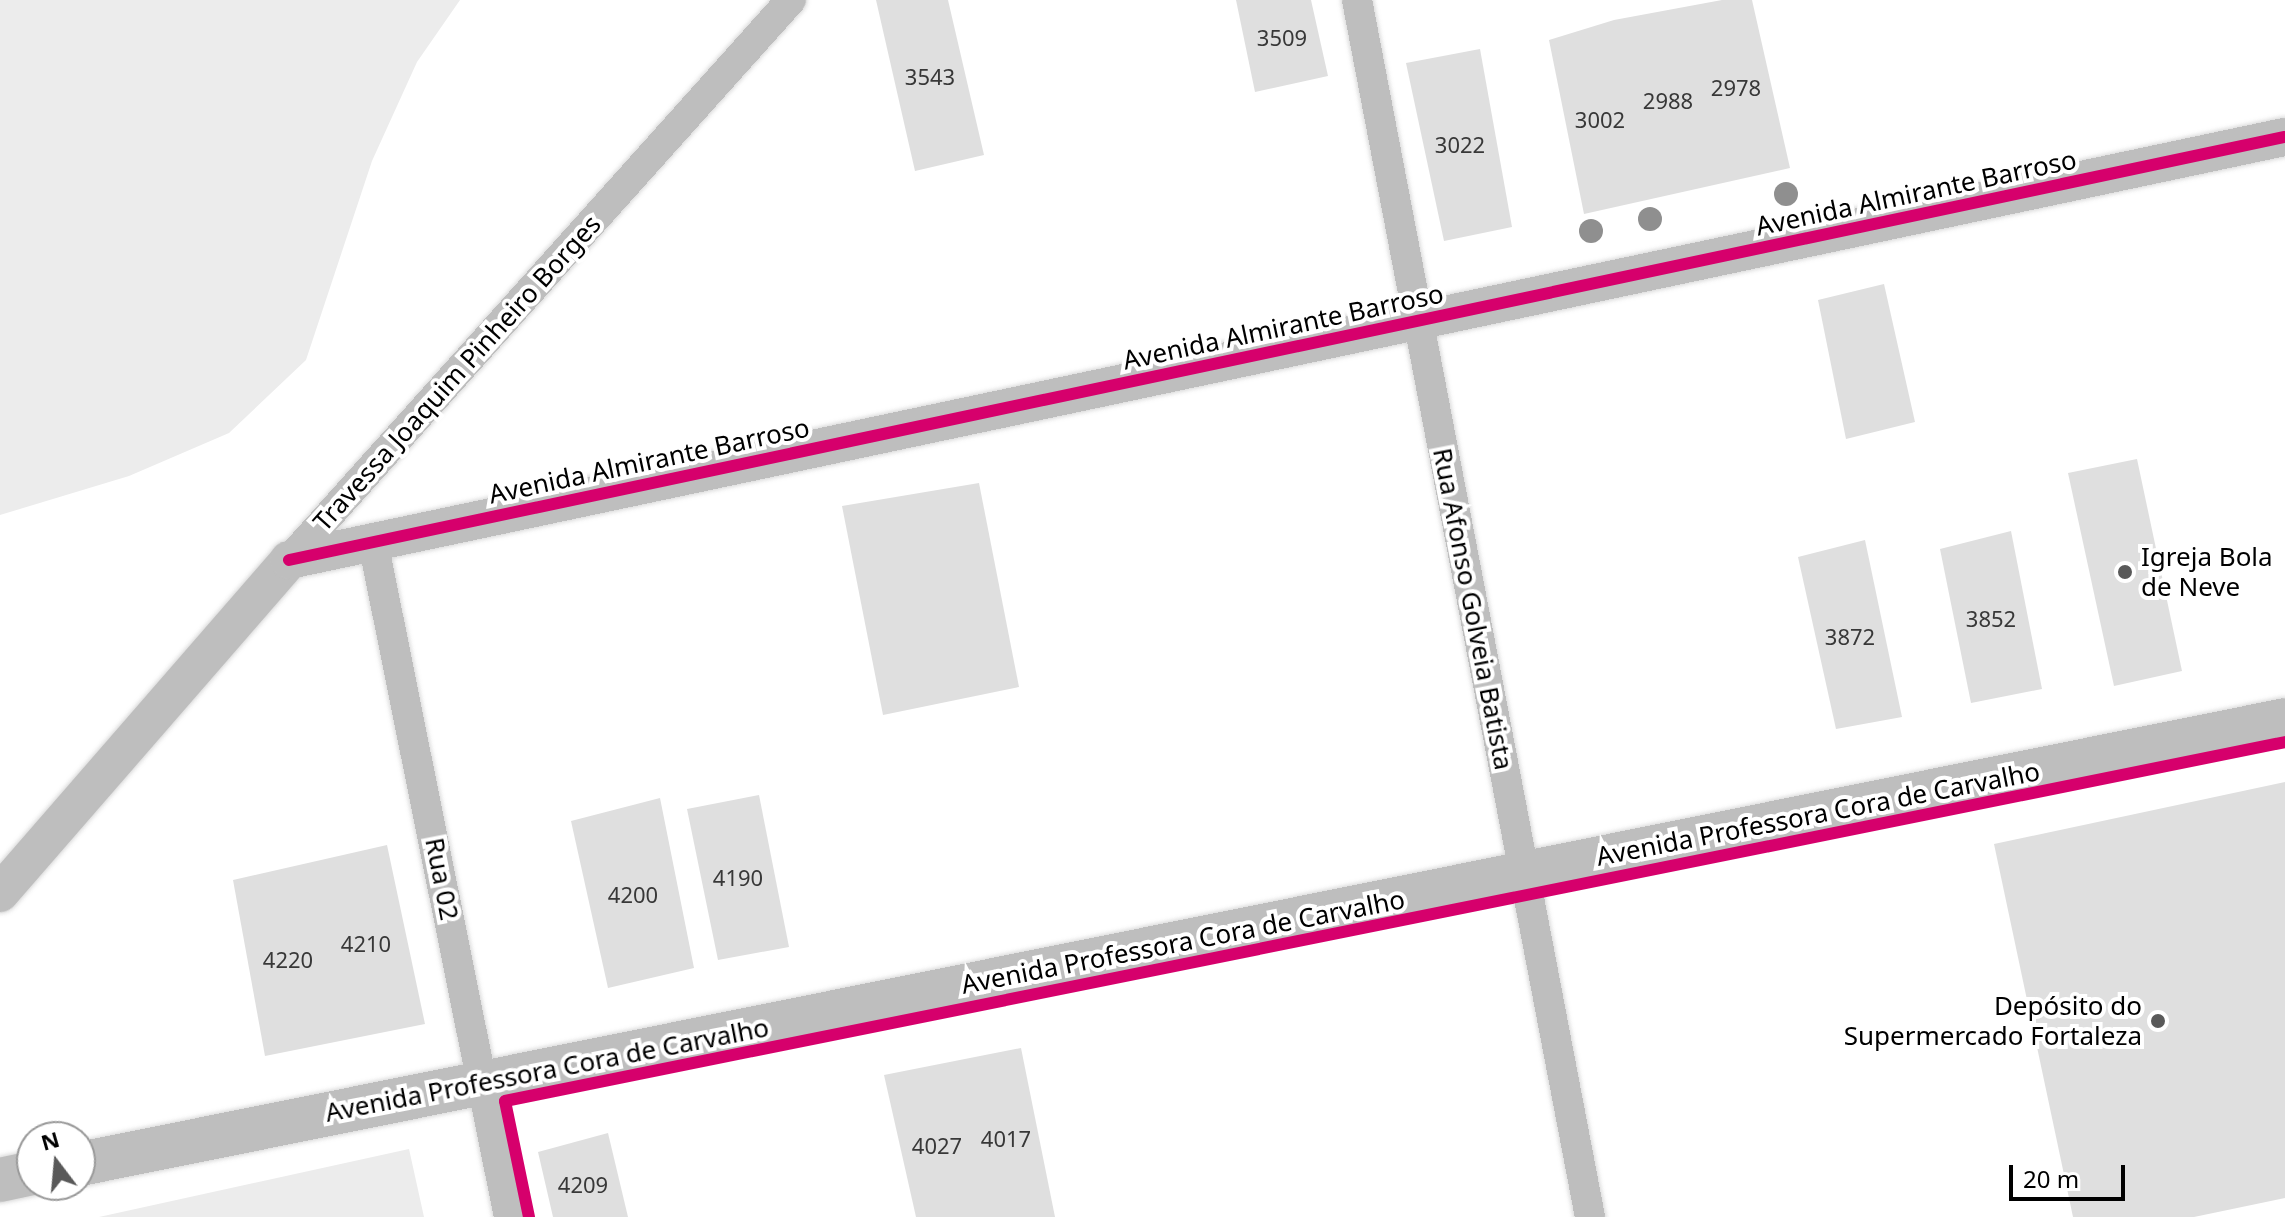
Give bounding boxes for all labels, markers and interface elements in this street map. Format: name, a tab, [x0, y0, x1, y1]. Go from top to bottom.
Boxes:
house number: 3509	[1257, 25, 1307, 51]
house number: 3543	[905, 64, 955, 90]
house number: 2978	[1711, 75, 1761, 101]
house number: 2988	[1643, 88, 1693, 114]
house number: 3002	[1575, 107, 1625, 133]
house number: 3022	[1435, 132, 1485, 158]
street label: Avenida Almirante Barroso	[1753, 144, 2079, 242]
street label: Travessa Joaquim Pinheiro Borges	[307, 209, 607, 537]
street label: Avenida Almirante Barroso	[1120, 278, 1446, 376]
street label: Avenida Almirante Barroso	[486, 412, 812, 510]
street label: Rua Afonso Golveia Batista	[1426, 445, 1520, 773]
place label: Igreja Bola de Neve	[2141, 541, 2273, 602]
marker: Igreja Bola de Neve	[2116, 563, 2134, 581]
house number: 3852	[1966, 606, 2016, 632]
house number: 3872	[1825, 624, 1875, 650]
street label: Avenida Professora Cora de Carvalho	[1594, 756, 2042, 872]
street label: Rua 02	[419, 835, 465, 923]
house number: 4190	[713, 865, 763, 891]
house number: 4200	[608, 882, 658, 908]
street label: Avenida Professora Cora de Carvalho	[959, 884, 1407, 1000]
house number: 4210	[341, 931, 391, 957]
house number: 4220	[263, 947, 313, 973]
place label: Depósito do Supermercado Fortaleza	[1844, 990, 2142, 1052]
street label: Avenida Professora Cora de Carvalho	[323, 1012, 771, 1128]
marker: Depósito do Supermercado Fortaleza	[2149, 1012, 2167, 1030]
north arrow	[16, 1121, 96, 1201]
text: N	[37, 1123, 63, 1157]
house number: 4017	[981, 1126, 1031, 1152]
house number: 4027	[912, 1133, 962, 1159]
scale bar	[2013, 1149, 2129, 1199]
text: 20 m	[2023, 1162, 2079, 1195]
house number: 4209	[558, 1172, 608, 1198]

